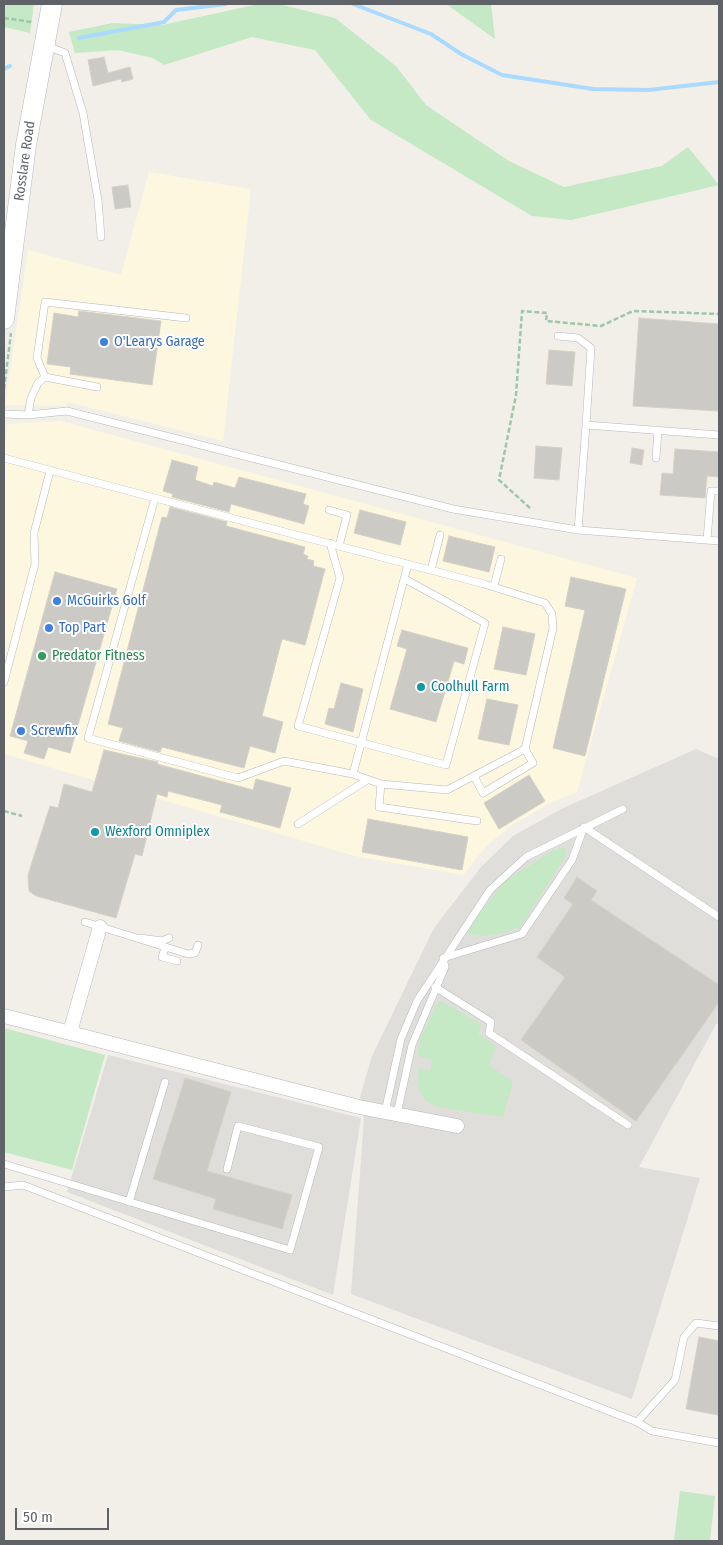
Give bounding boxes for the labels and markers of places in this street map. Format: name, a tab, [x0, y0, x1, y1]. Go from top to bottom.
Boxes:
place label: O'Learys Garage	[114, 334, 205, 350]
marker: O'Learys Garage	[98, 336, 110, 348]
place label: McGuirks Golf	[67, 593, 146, 609]
marker: McGuirks Golf	[51, 595, 63, 607]
place label: Top Part	[59, 620, 106, 636]
marker: Top Part	[43, 622, 55, 634]
place label: Predator Fitness	[52, 648, 145, 664]
marker: Predator Fitness	[36, 650, 48, 662]
place label: Coolhull Farm	[431, 679, 509, 695]
marker: Coolhull Farm	[415, 681, 427, 693]
place label: Screwfix	[31, 723, 78, 739]
marker: Screwfix	[15, 725, 27, 737]
place label: Wexford Omniplex	[105, 824, 210, 840]
marker: Wexford Omniplex	[89, 826, 101, 838]

